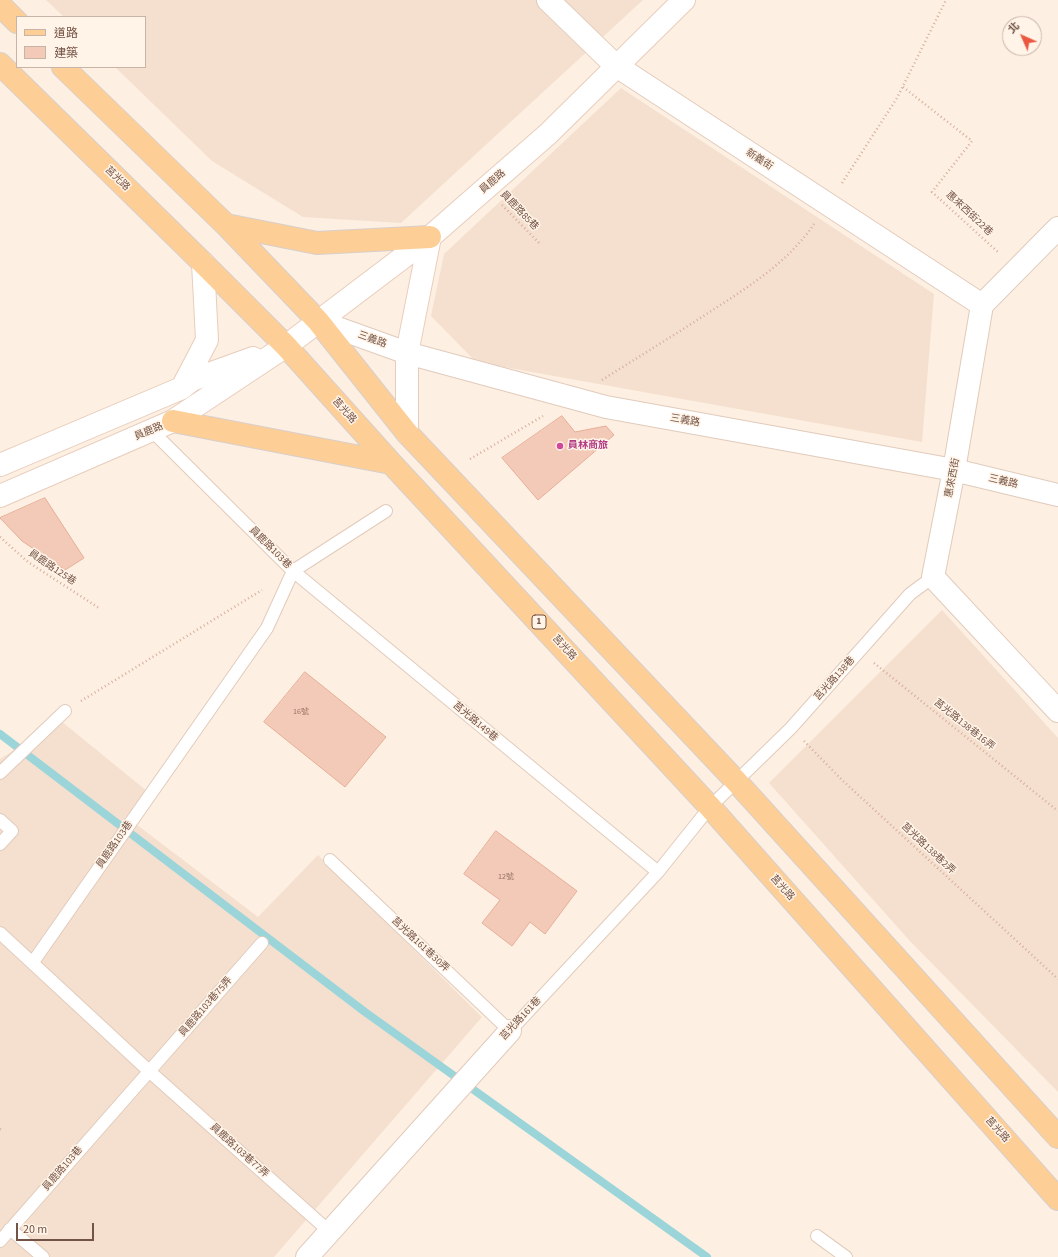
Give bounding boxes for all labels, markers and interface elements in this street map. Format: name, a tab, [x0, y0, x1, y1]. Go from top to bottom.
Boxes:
legend	[16, 16, 146, 68]
north arrow	[1002, 16, 1042, 56]
text: 北	[1005, 19, 1023, 37]
text: 道路	[54, 25, 78, 42]
text: 建築	[54, 45, 78, 62]
street label: 新義街	[743, 147, 775, 173]
street label: 莒光路	[102, 164, 132, 194]
street label: 員鹿路	[478, 168, 508, 196]
street label: 員鹿路85巷	[497, 189, 541, 233]
street label: 惠來西街22巷	[943, 189, 995, 239]
street label: 三義路	[356, 329, 388, 351]
street label: 莒光路	[330, 396, 358, 426]
street label: 三義路	[669, 412, 701, 430]
street label: 員鹿路	[133, 421, 165, 443]
place label: 員林商旅	[568, 440, 608, 452]
marker: 員林商旅	[555, 441, 565, 451]
street label: 惠來西街	[943, 457, 963, 499]
street label: 三義路	[987, 473, 1019, 491]
street label: 員鹿路103巷	[246, 524, 294, 572]
street label: 員鹿路125巷	[26, 548, 78, 588]
road number: 1	[532, 615, 546, 629]
street label: 莒光路	[549, 633, 579, 663]
street label: 莒光路138巷	[812, 655, 858, 703]
street label: 莒光路138巷16弄	[931, 697, 997, 753]
street label: 莒光路149巷	[450, 700, 500, 744]
house number: 16號	[293, 707, 309, 717]
street label: 員鹿路103巷	[94, 819, 136, 871]
street label: 莒光路138巷2弄	[898, 821, 958, 877]
house number: 12號	[498, 872, 514, 882]
street label: 莒光路	[768, 873, 796, 903]
street label: 莒光路161巷30弄	[389, 915, 451, 975]
street label: 員鹿路103巷75弄	[177, 975, 235, 1039]
street label: 莒光路161巷	[498, 995, 544, 1043]
street label: 莒光路	[983, 1115, 1011, 1145]
street label: 員鹿路103巷77弄	[207, 1121, 271, 1181]
street label: 員鹿路103巷	[40, 1144, 86, 1194]
scale bar	[18, 1215, 96, 1241]
text: 20 m	[23, 1221, 47, 1238]

